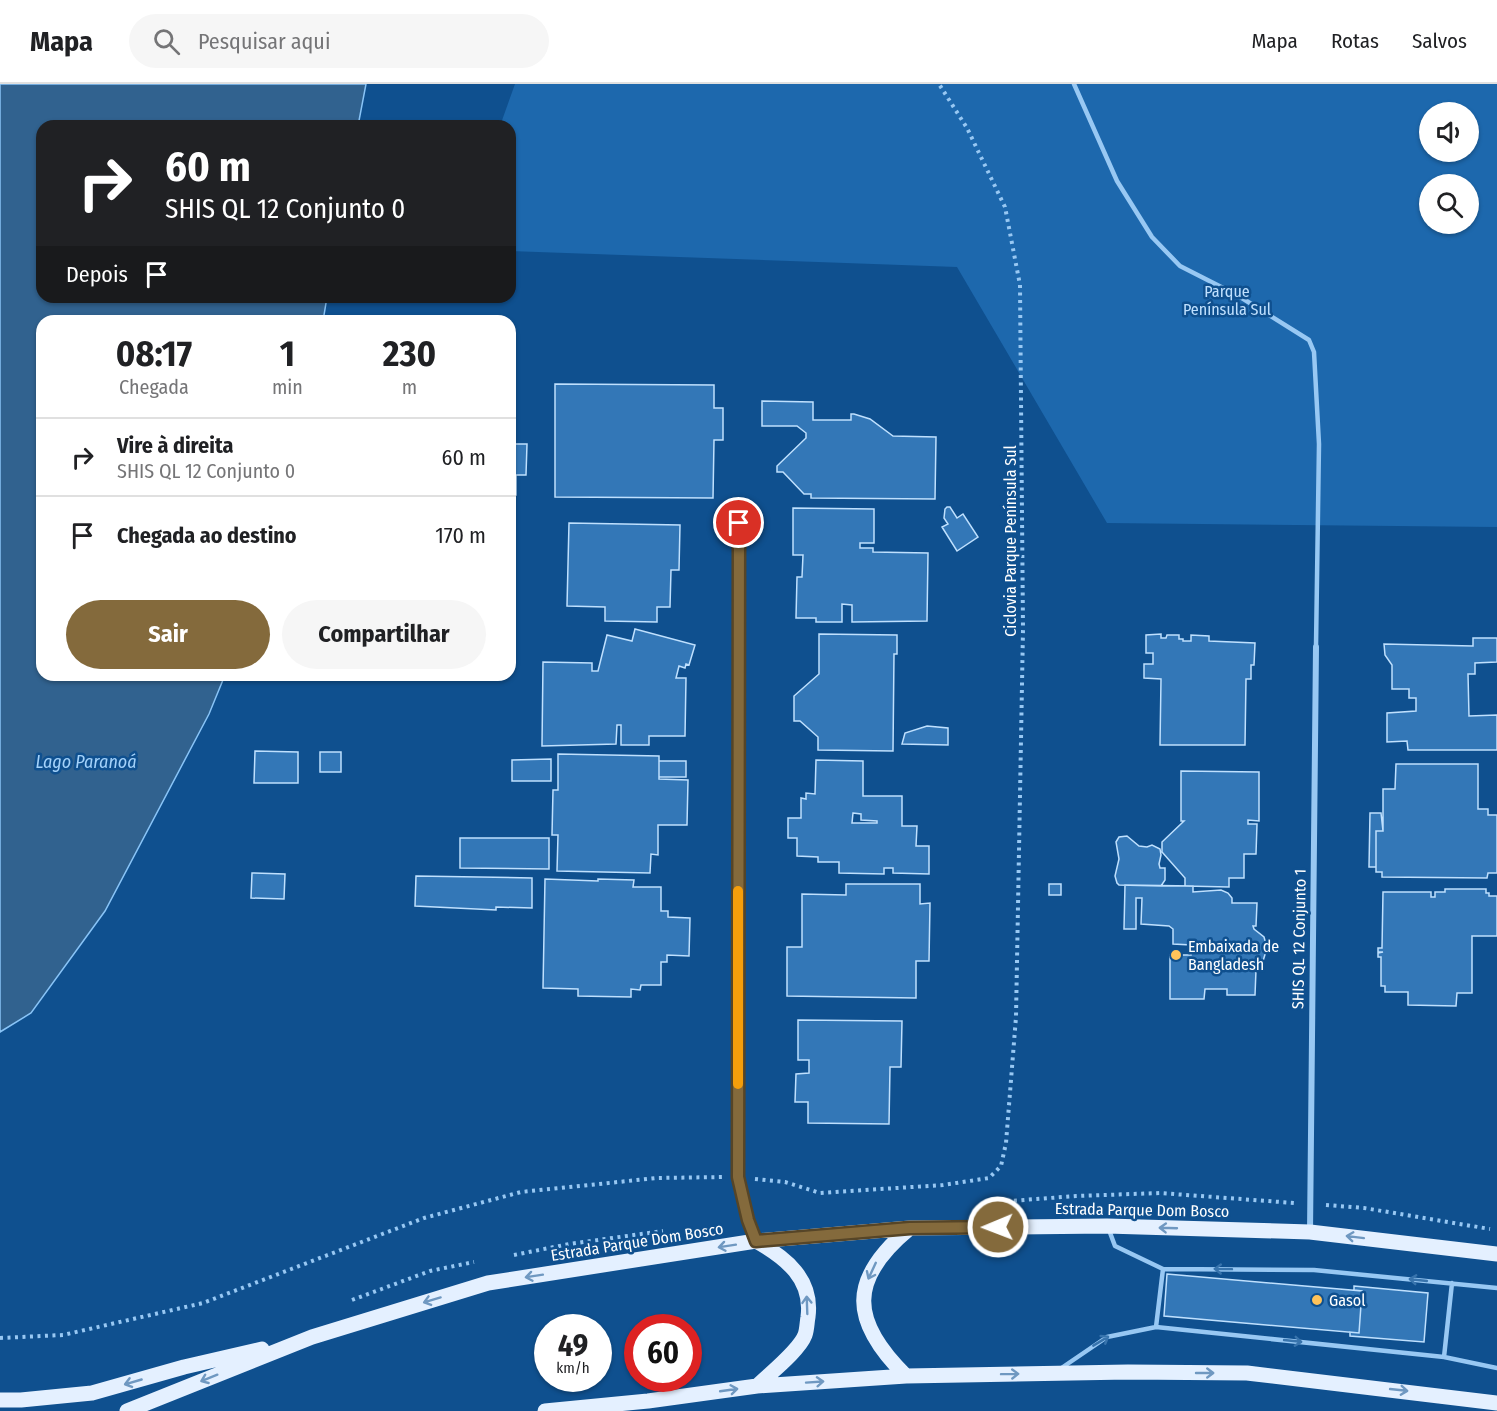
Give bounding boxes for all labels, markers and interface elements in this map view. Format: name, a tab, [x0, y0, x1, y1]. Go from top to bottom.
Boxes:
search box	[129, 14, 549, 68]
text: Mapa	[30, 25, 93, 58]
icon: search	[150, 25, 183, 58]
text: Pesquisar aqui	[198, 28, 330, 55]
text: Mapa	[1251, 28, 1298, 54]
text: Rotas	[1331, 28, 1379, 54]
text: Salvos	[1412, 28, 1467, 54]
map controls	[1419, 102, 1479, 234]
button: sound	[1419, 102, 1479, 162]
text: 60 m	[165, 142, 251, 192]
icon: right	[66, 144, 144, 222]
button: search	[1419, 174, 1479, 234]
text: SHIS QL 12 Conjunto 0	[165, 193, 405, 225]
icon: arrive	[140, 258, 173, 291]
text: Depois	[66, 261, 128, 288]
park label: Parque Península Sul	[1183, 282, 1271, 319]
text: 08:17	[116, 332, 192, 376]
text: 1	[280, 332, 295, 376]
text: 230	[383, 332, 436, 376]
text: Chegada	[119, 375, 189, 399]
text: min	[272, 375, 303, 399]
text: m	[402, 375, 417, 399]
text: Vire à direita	[117, 432, 233, 459]
icon: right	[66, 441, 99, 474]
text: 60 m	[442, 444, 486, 471]
street label: Ciclovia Parque Península Sul	[1001, 445, 1020, 637]
text: SHIS QL 12 Conjunto 0	[117, 459, 295, 483]
pin	[713, 497, 764, 548]
icon: arrive	[722, 506, 755, 539]
icon: arrive	[66, 519, 99, 552]
text: Chegada ao destino	[117, 522, 297, 549]
text: 170 m	[435, 522, 486, 549]
button: Sair	[66, 600, 270, 669]
button: Compartilhar	[282, 600, 486, 669]
water label: Lago Paranoá	[35, 751, 137, 773]
street label: SHIS QL 12 Conjunto 1	[1288, 869, 1310, 1009]
place label: Embaixada de Bangladesh	[1188, 937, 1279, 974]
marker: Embaixada de Bangladesh	[1169, 948, 1183, 962]
position arrow	[966, 1195, 1030, 1259]
street label: Estrada Parque Dom Bosco	[1055, 1199, 1229, 1221]
street label: Estrada Parque Dom Bosco	[549, 1219, 725, 1265]
one-way arrow	[1158, 1222, 1178, 1233]
one-way arrow	[1346, 1232, 1366, 1243]
one-way arrow	[718, 1241, 737, 1252]
one-way arrow	[866, 1262, 878, 1280]
one-way arrow	[1214, 1263, 1234, 1275]
one-way arrow	[525, 1270, 545, 1281]
one-way arrow	[1408, 1274, 1428, 1285]
place label: Gasol	[1329, 1291, 1365, 1310]
marker: Gasol	[1310, 1293, 1324, 1307]
one-way arrow	[423, 1295, 442, 1306]
one-way arrow	[802, 1296, 813, 1316]
speed limit sign: 60	[624, 1314, 702, 1392]
text: 49	[558, 1328, 588, 1364]
one-way arrow	[1092, 1335, 1109, 1347]
one-way arrow	[1283, 1335, 1303, 1346]
text: km/h	[556, 1359, 590, 1377]
one-way arrow	[1194, 1367, 1214, 1379]
one-way arrow	[999, 1368, 1019, 1380]
one-way arrow	[200, 1373, 219, 1384]
one-way arrow	[124, 1376, 143, 1388]
one-way arrow	[805, 1377, 825, 1388]
one-way arrow	[718, 1385, 738, 1396]
one-way arrow	[1388, 1385, 1408, 1396]

